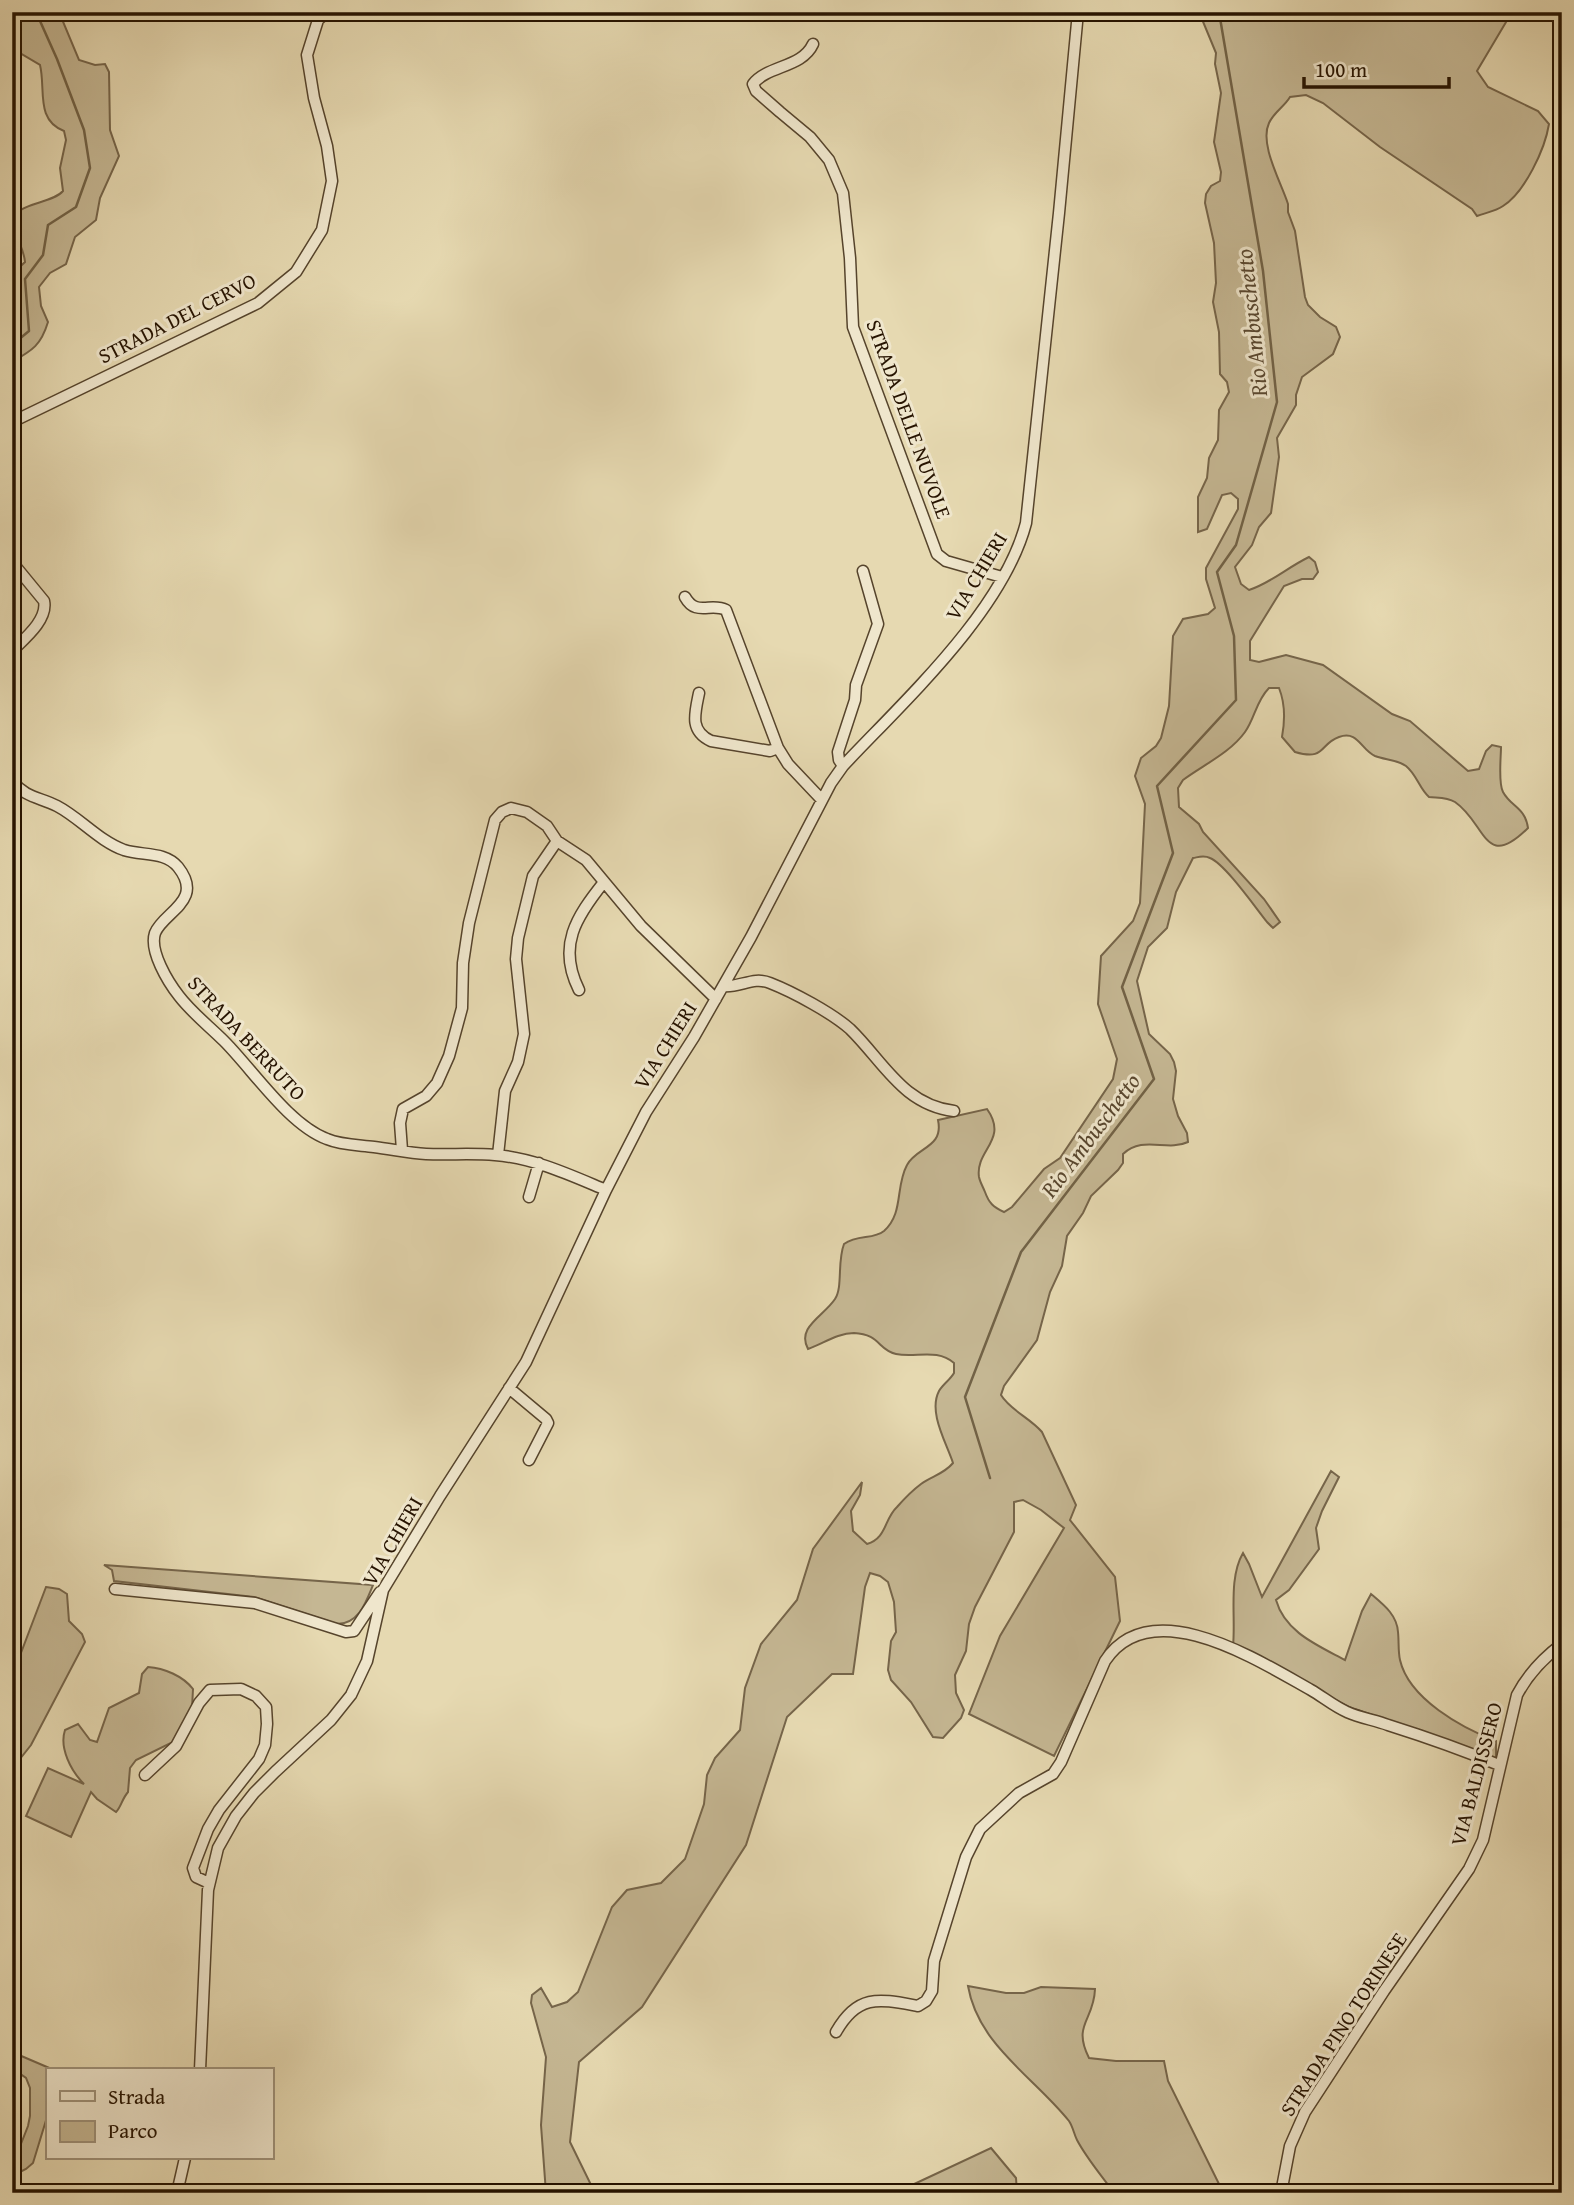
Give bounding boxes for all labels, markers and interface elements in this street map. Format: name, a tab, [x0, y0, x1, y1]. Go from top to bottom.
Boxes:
scale bar	[1304, 46, 1450, 90]
text: 100 m	[1315, 54, 1367, 85]
water label: Rio Ambuschetto	[1227, 248, 1275, 399]
street label: STRADA DEL CERVO	[93, 265, 261, 371]
street label: STRADA DELLE NUVOLE	[859, 315, 960, 523]
street label: VIA CHIERI	[937, 526, 1015, 626]
street label: STRADA BERRUTO	[181, 968, 313, 1108]
street label: VIA CHIERI	[626, 995, 704, 1095]
water label: Rio Ambuschetto	[1032, 1066, 1148, 1205]
street label: VIA CHIERI	[354, 1491, 430, 1591]
street label: VIA BALDISSERO	[1442, 1699, 1510, 1849]
street label: STRADA PINO TORINESE	[1272, 1926, 1414, 2122]
legend	[46, 2068, 273, 2160]
text: Strada	[108, 2081, 165, 2112]
text: Parco	[108, 2115, 158, 2146]

